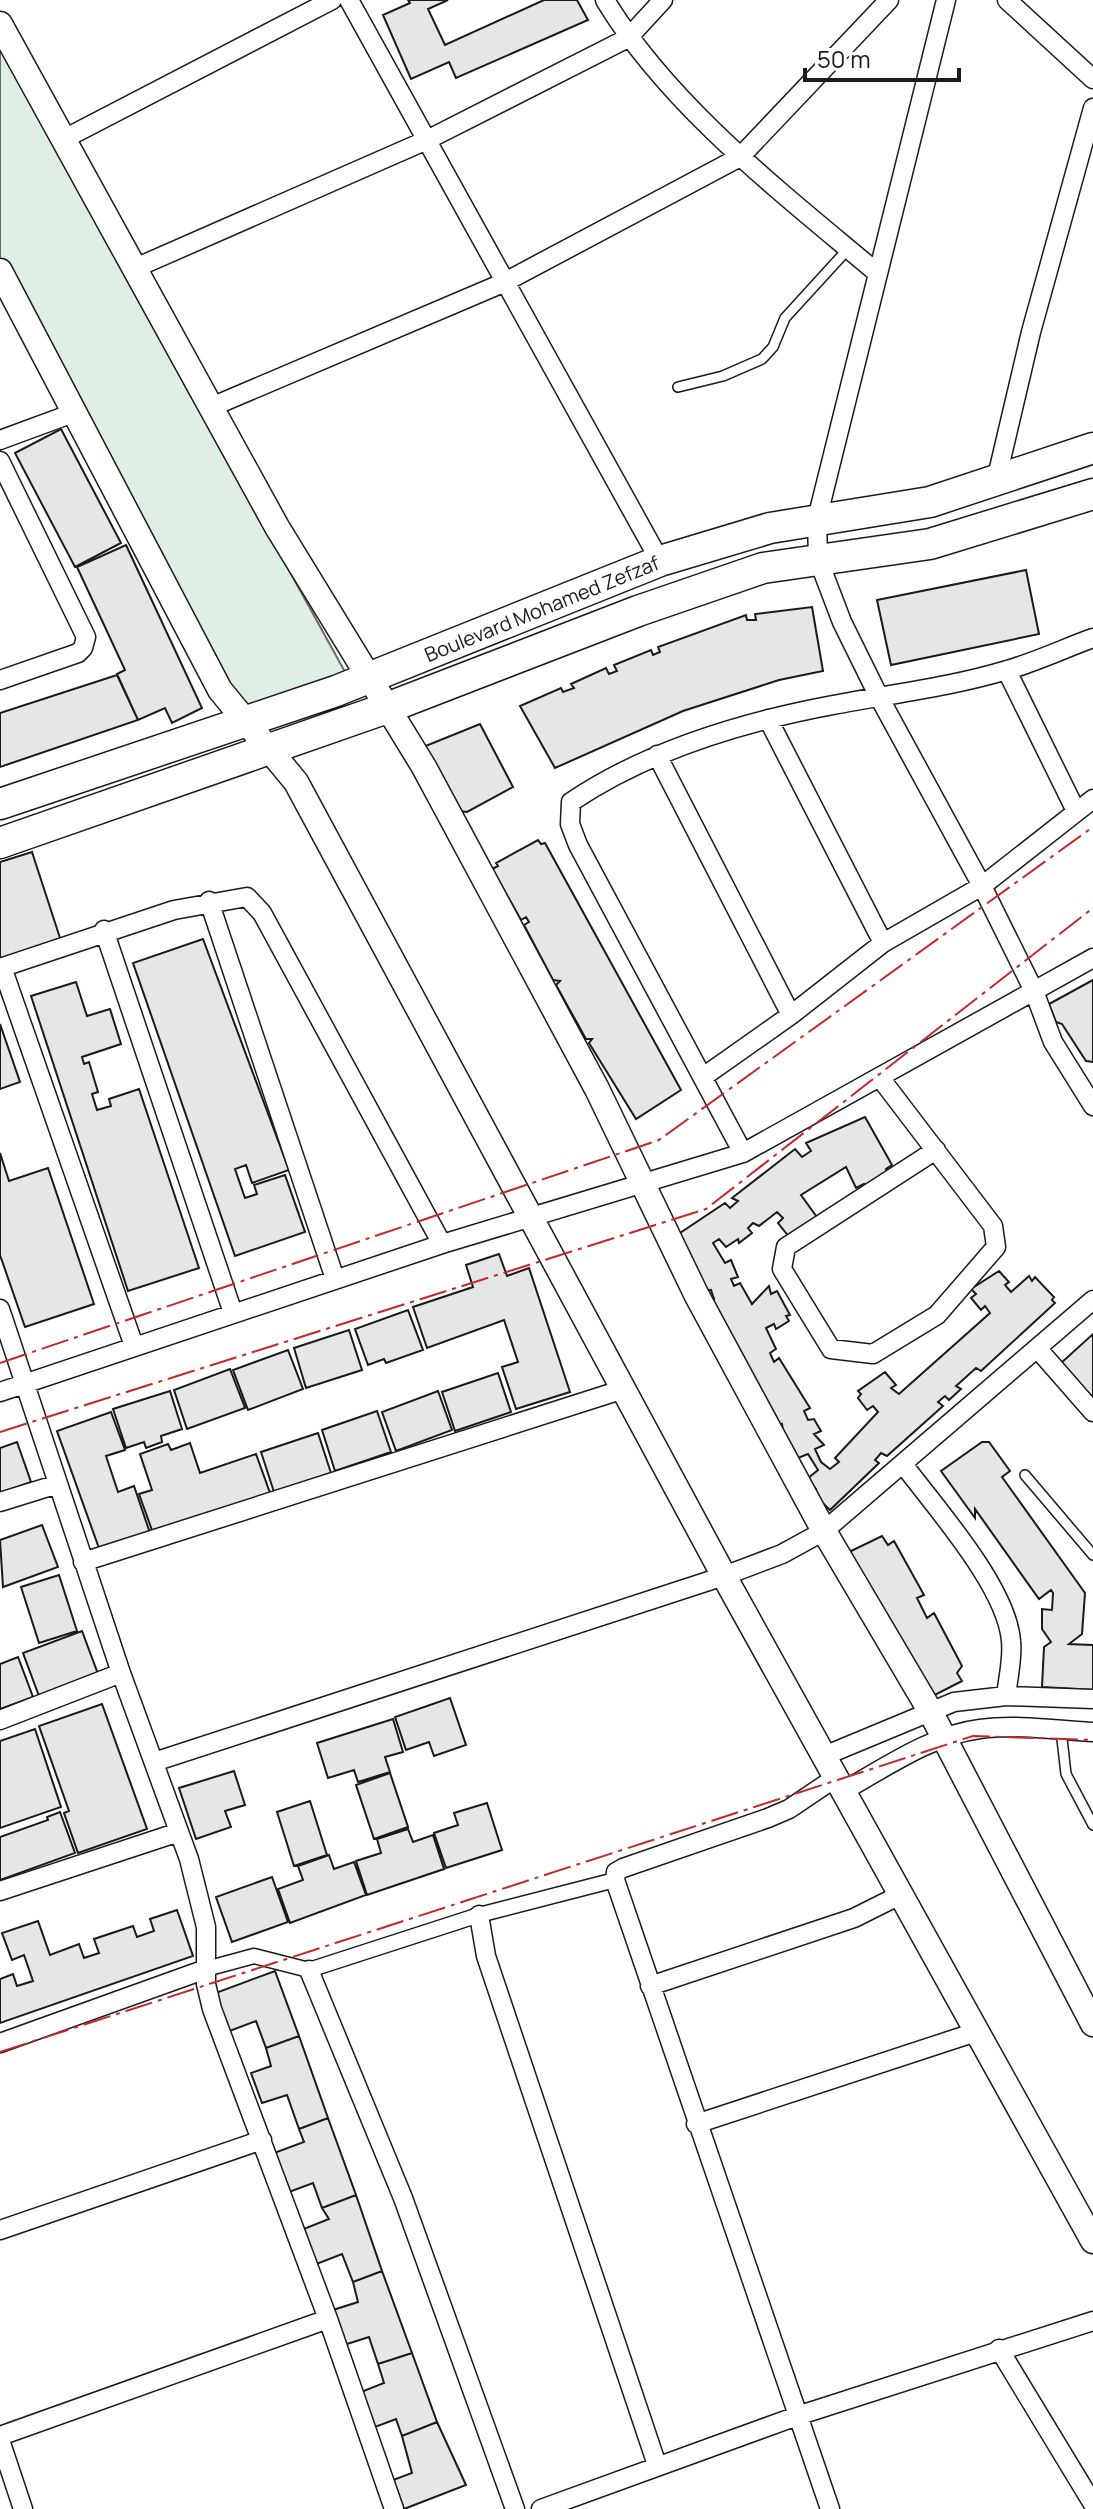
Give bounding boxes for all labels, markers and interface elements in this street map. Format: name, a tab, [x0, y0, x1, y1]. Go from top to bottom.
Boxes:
scale bar	[805, 32, 959, 82]
text: 50 m	[817, 42, 871, 75]
street label: Boulevard Mohamed Zefzaf	[420, 549, 663, 668]

